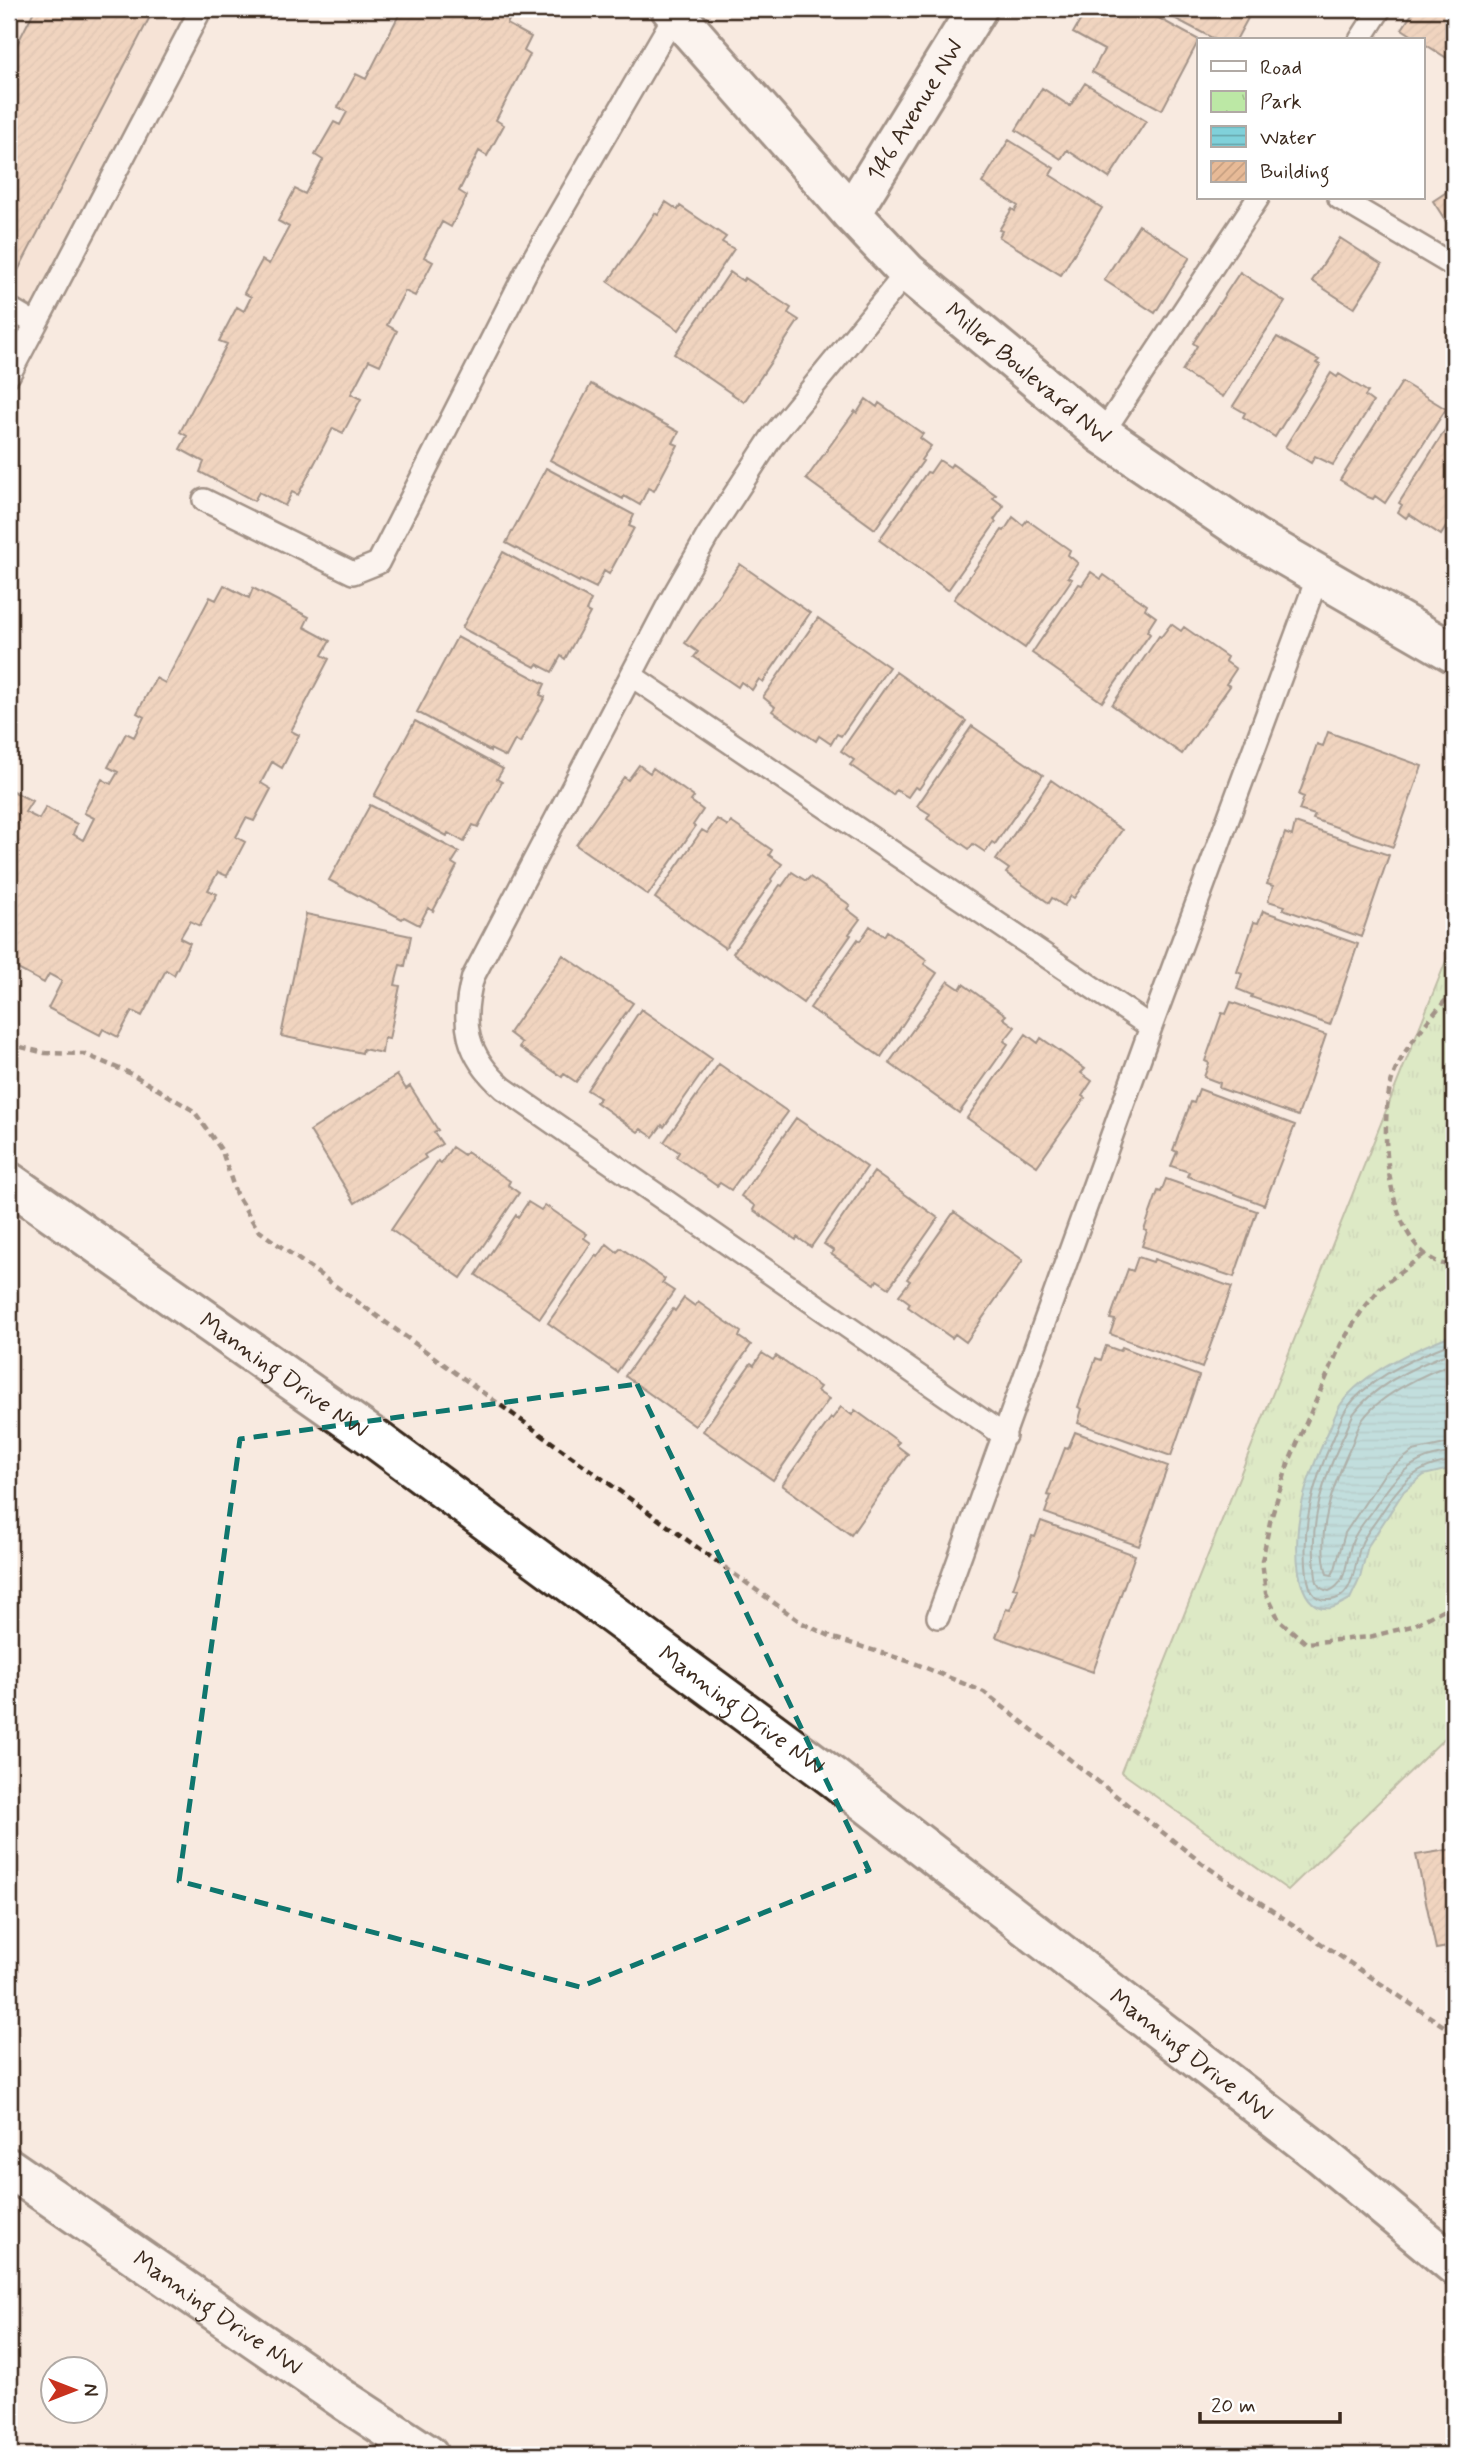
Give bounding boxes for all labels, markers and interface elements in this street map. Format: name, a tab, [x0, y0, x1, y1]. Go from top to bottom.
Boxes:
street label: 146 Avenue NW	[860, 34, 971, 187]
legend	[1197, 38, 1424, 200]
text: Road	[1260, 54, 1302, 82]
text: Park	[1260, 88, 1302, 116]
text: Water	[1260, 124, 1316, 152]
text: Building	[1260, 158, 1330, 188]
street label: Miller Boulevard NW	[938, 296, 1117, 452]
street label: Manning Drive NW	[193, 1306, 374, 1446]
street label: Manning Drive NW	[652, 1639, 830, 1783]
street label: Manning Drive NW	[1103, 1983, 1279, 2129]
street label: Manning Drive NW	[126, 2244, 308, 2383]
north arrow	[38, 2356, 108, 2426]
scale bar	[1200, 2380, 1340, 2424]
text: N	[77, 2384, 102, 2396]
text: 20 m	[1211, 2392, 1256, 2420]

